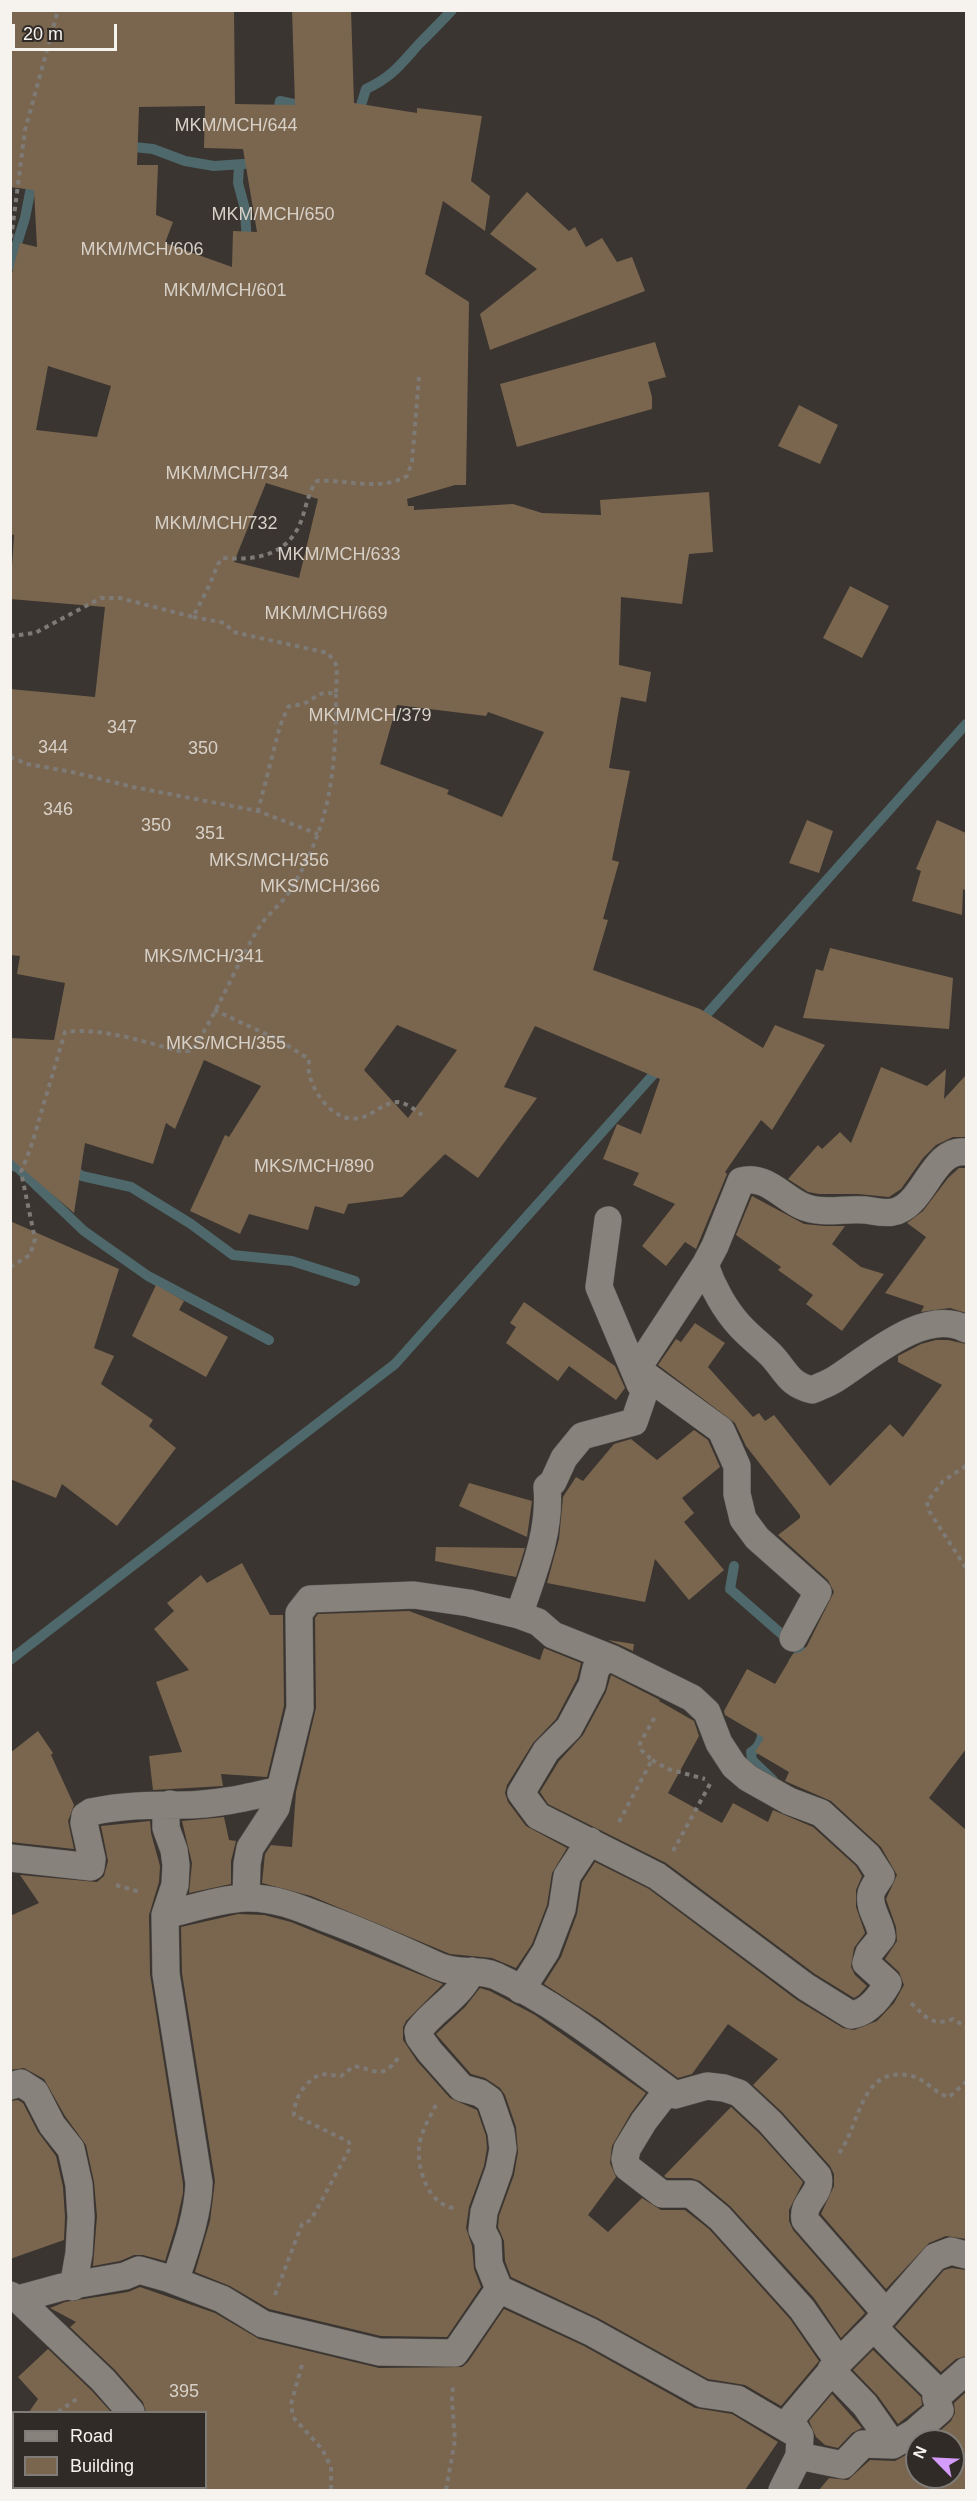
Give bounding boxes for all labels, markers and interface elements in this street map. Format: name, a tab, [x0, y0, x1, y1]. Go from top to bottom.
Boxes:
scale bar	[15, 12, 120, 50]
text: 20 m	[23, 24, 63, 44]
house number: MKM/MCH/644	[174, 115, 298, 137]
house number: MKM/MCH/650	[211, 204, 335, 226]
house number: MKM/MCH/606	[80, 239, 204, 261]
house number: MKM/MCH/601	[163, 280, 287, 302]
house number: MKM/MCH/734	[165, 463, 289, 485]
house number: MKM/MCH/732	[154, 513, 278, 535]
house number: MKM/MCH/633	[277, 544, 401, 566]
house number: MKM/MCH/669	[264, 603, 388, 625]
house number: MKM/MCH/379	[308, 705, 432, 727]
house number: 347	[107, 717, 137, 739]
house number: 344	[38, 737, 68, 759]
house number: 350	[188, 738, 218, 760]
house number: 346	[43, 799, 73, 821]
house number: 350	[141, 815, 171, 837]
house number: 351	[195, 823, 225, 845]
house number: MKS/MCH/356	[209, 850, 329, 872]
house number: MKS/MCH/366	[260, 876, 380, 898]
house number: MKS/MCH/341	[144, 946, 264, 968]
house number: MKS/MCH/355	[166, 1033, 286, 1055]
house number: MKS/MCH/890	[254, 1156, 374, 1178]
house number: 395	[169, 2381, 199, 2403]
legend	[12, 2411, 207, 2489]
text: Road	[70, 2426, 113, 2446]
north arrow	[905, 2429, 965, 2489]
text: N	[910, 2444, 930, 2461]
text: Building	[70, 2456, 134, 2476]

